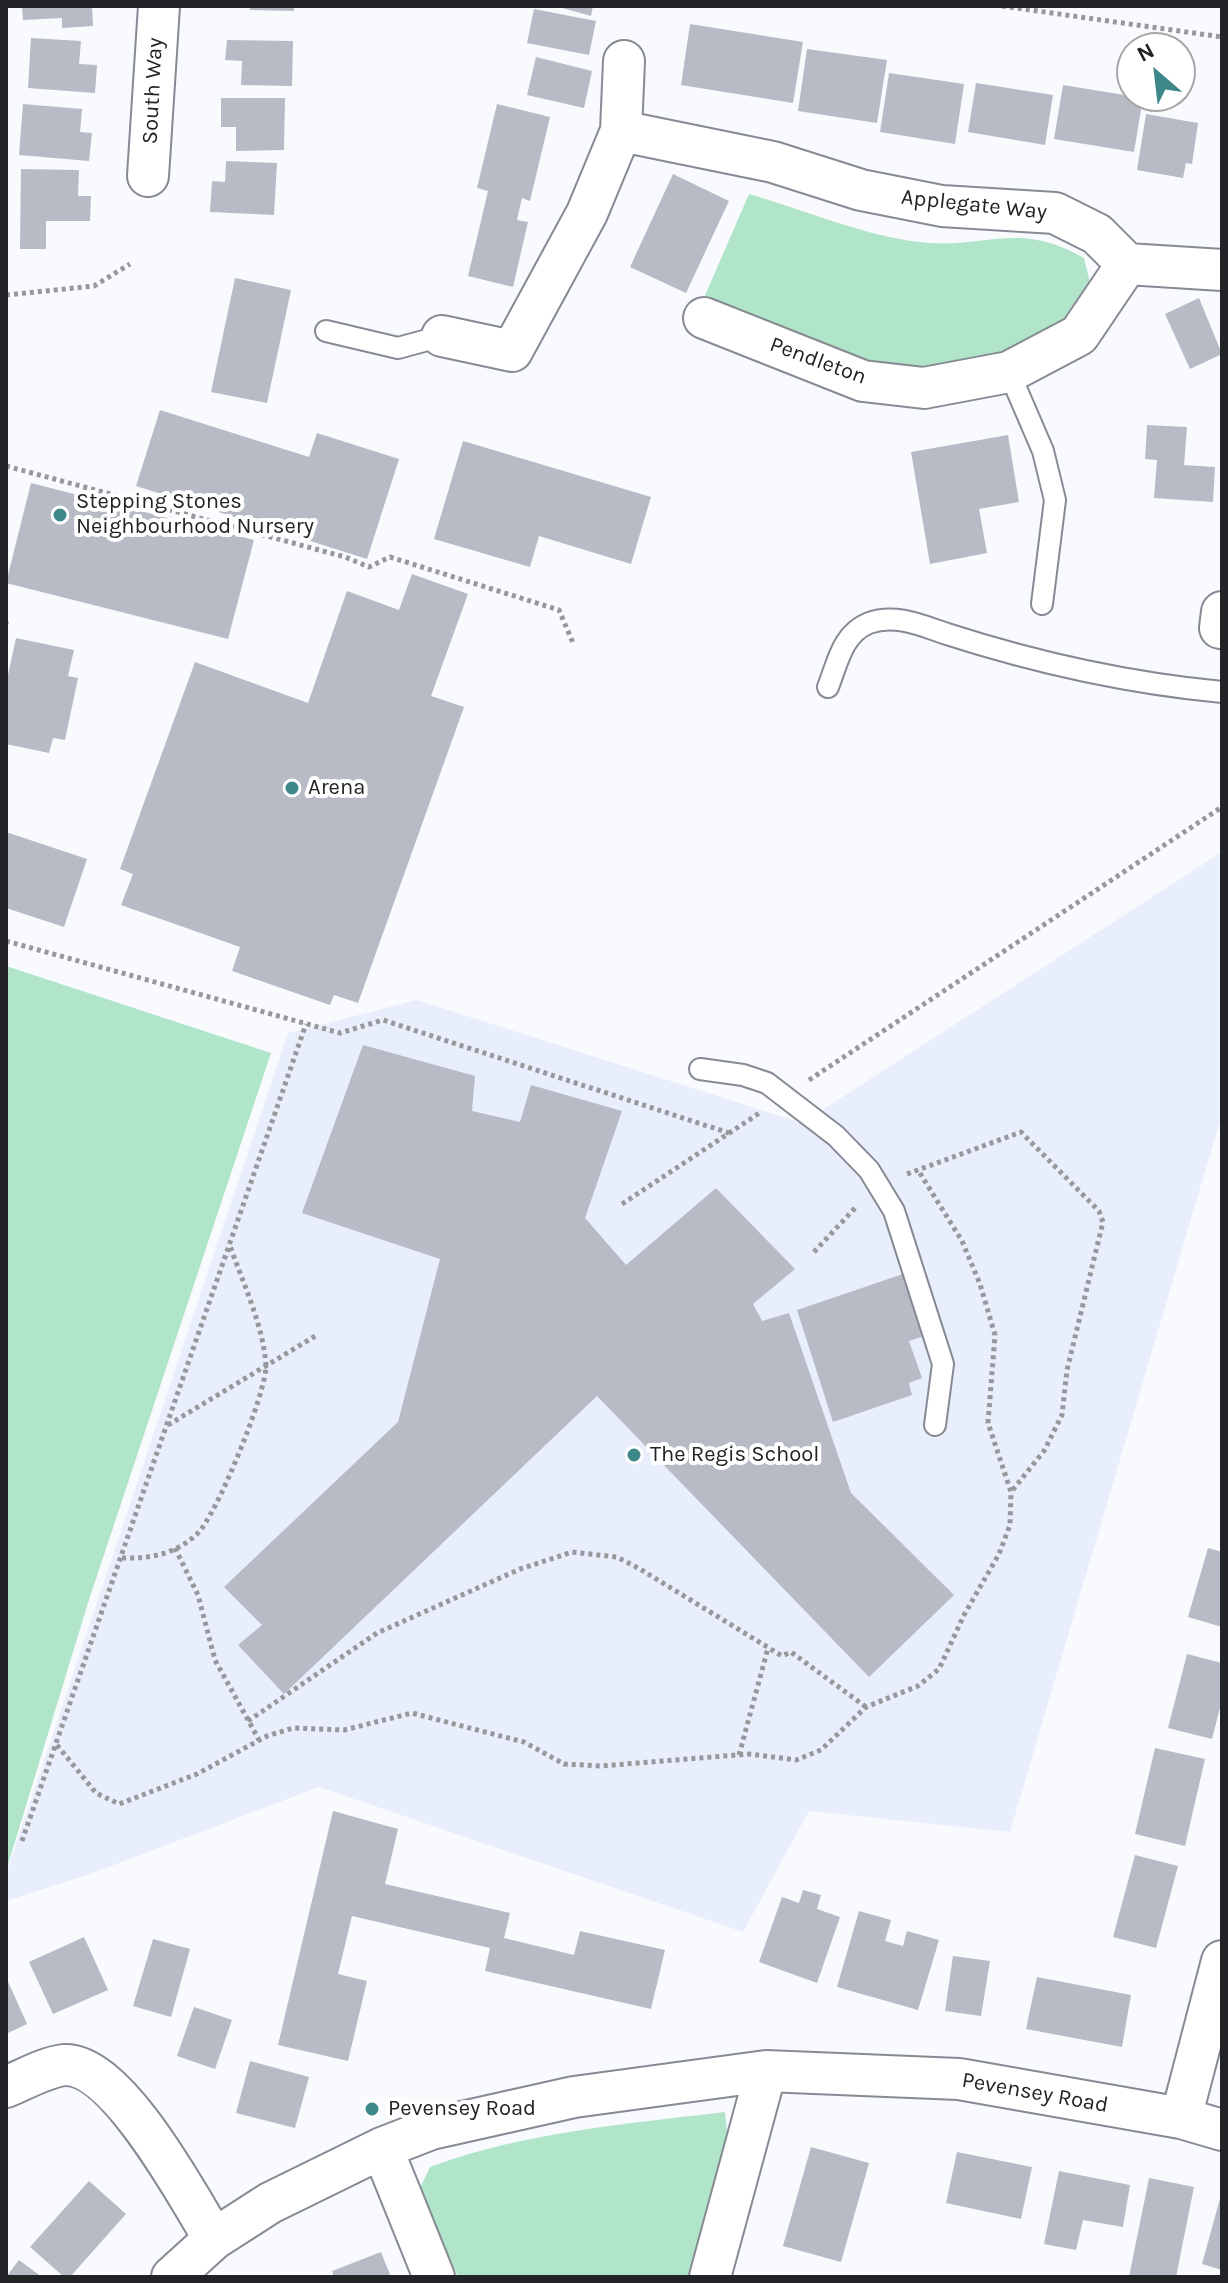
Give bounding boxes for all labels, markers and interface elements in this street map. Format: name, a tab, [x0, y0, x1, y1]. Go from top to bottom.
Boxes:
north arrow	[1116, 32, 1196, 112]
street label: South Way	[137, 37, 169, 145]
text: N	[1133, 37, 1159, 68]
street label: Applegate Way	[900, 184, 1048, 226]
street label: Pendleton	[766, 331, 870, 391]
place label: Stepping Stones Neighbourhood Nursery	[76, 489, 314, 540]
marker: Stepping Stones Neighbourhood Nursery	[51, 506, 69, 524]
place label: Arena	[308, 775, 365, 801]
marker: Arena	[283, 779, 301, 797]
place label: The Regis School	[650, 1442, 819, 1468]
marker: The Regis School	[625, 1446, 643, 1464]
street label: Pevensey Road	[960, 2067, 1110, 2119]
place label: Pevensey Road	[388, 2096, 536, 2122]
marker: Pevensey Road	[363, 2100, 381, 2118]

